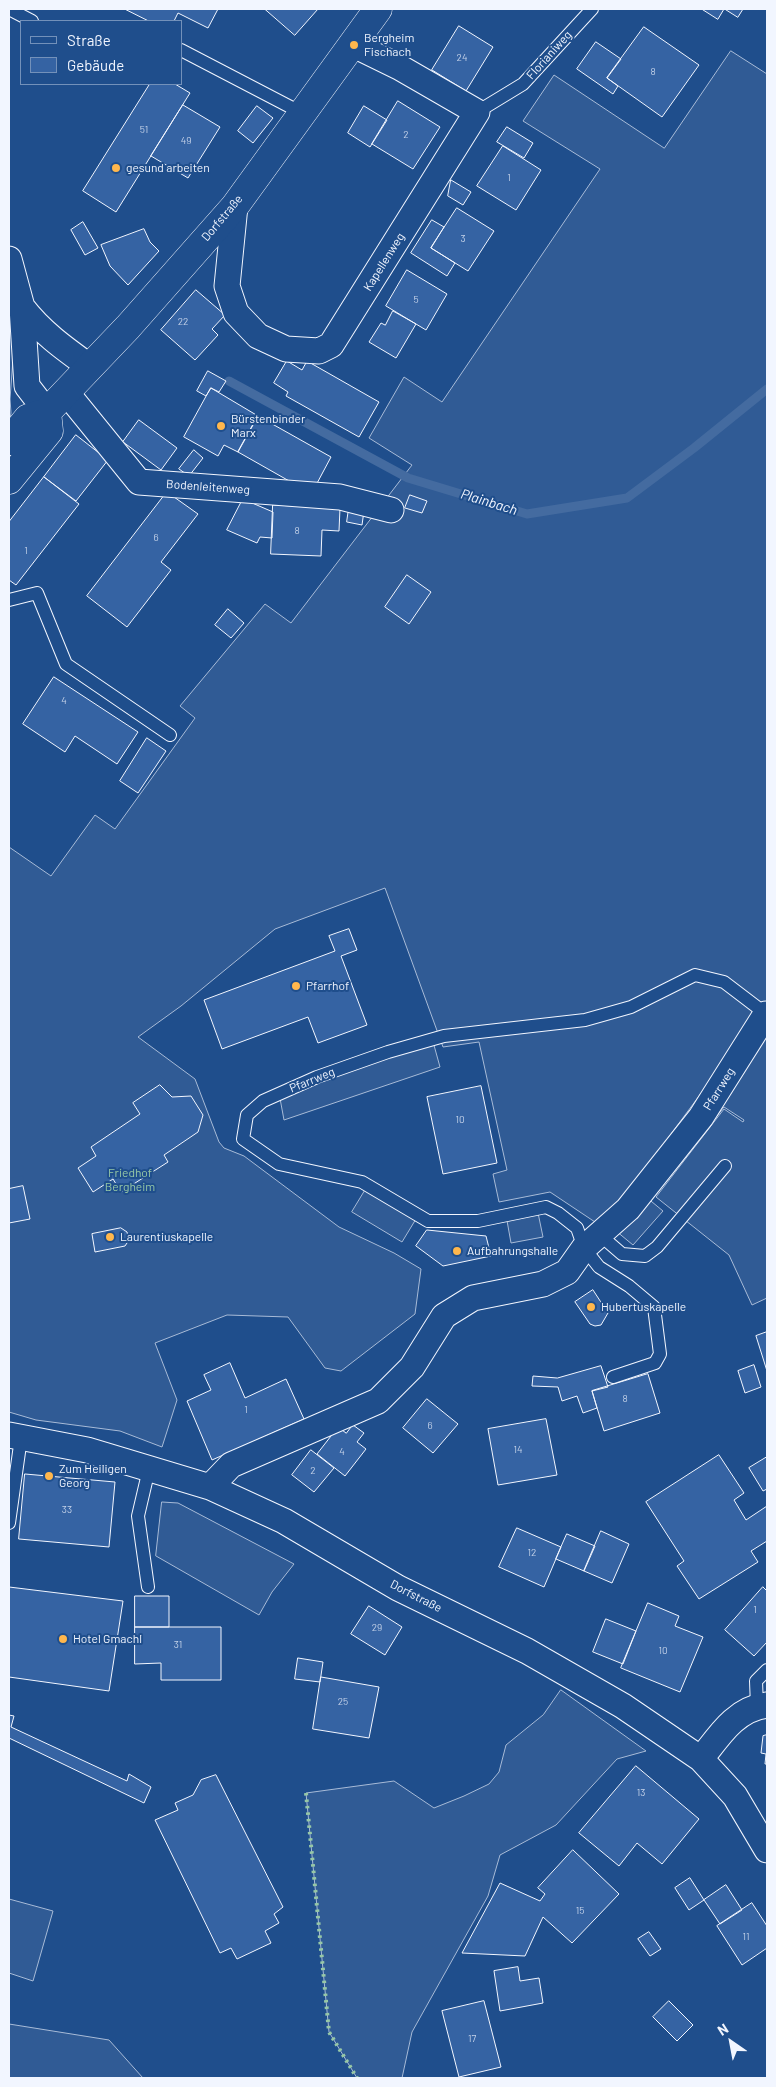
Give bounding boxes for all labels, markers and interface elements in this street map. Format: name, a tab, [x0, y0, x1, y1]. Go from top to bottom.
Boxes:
legend	[20, 20, 182, 85]
street label: Florianiweg	[523, 28, 575, 82]
text: Straße	[67, 31, 111, 49]
place label: Bergheim Fischach	[364, 31, 414, 59]
marker: Bergheim Fischach	[348, 39, 360, 51]
house number: 24	[457, 52, 467, 64]
text: Gebäude	[67, 56, 124, 74]
house number: 8	[650, 66, 656, 78]
house number: 51	[140, 124, 148, 136]
house number: 2	[403, 129, 409, 141]
house number: 49	[181, 135, 191, 147]
place label: gesund arbeiten	[126, 161, 210, 175]
marker: gesund arbeiten	[110, 162, 122, 174]
house number: 1	[507, 172, 511, 184]
street label: Dorfstraße	[198, 192, 246, 244]
street label: Kapellenweg	[360, 230, 408, 294]
house number: 3	[460, 233, 466, 245]
house number: 5	[413, 294, 419, 306]
house number: 22	[178, 316, 188, 328]
place label: Bürstenbinder Marx	[231, 412, 305, 440]
marker: Bürstenbinder Marx	[215, 420, 227, 432]
street label: Bodenleitenweg	[166, 477, 250, 497]
water label: Plainbach	[459, 485, 519, 519]
house number: 8	[294, 525, 300, 537]
house number: 6	[153, 532, 159, 544]
house number: 1	[24, 545, 28, 557]
house number: 4	[61, 695, 67, 707]
place label: Pfarrhof	[306, 979, 349, 993]
marker: Pfarrhof	[290, 980, 302, 992]
street label: Pfarrweg	[287, 1064, 337, 1096]
street label: Pfarrweg	[700, 1065, 738, 1113]
house number: 10	[455, 1114, 465, 1126]
park label: Friedhof Bergheim	[105, 1166, 155, 1194]
place label: Laurentiuskapelle	[120, 1230, 213, 1244]
marker: Laurentiuskapelle	[104, 1231, 116, 1243]
place label: Aufbahrungshalle	[467, 1244, 558, 1258]
marker: Aufbahrungshalle	[451, 1245, 463, 1257]
place label: Hubertuskapelle	[601, 1300, 686, 1314]
marker: Hubertuskapelle	[585, 1301, 597, 1313]
house number: 8	[622, 1393, 628, 1405]
house number: 1	[244, 1404, 248, 1416]
house number: 6	[427, 1420, 433, 1432]
house number: 14	[513, 1444, 523, 1456]
house number: 4	[339, 1446, 345, 1458]
place label: Zum Heiligen Georg	[59, 1462, 127, 1490]
house number: 2	[310, 1465, 316, 1477]
marker: Zum Heiligen Georg	[43, 1470, 55, 1482]
house number: 33	[62, 1504, 72, 1516]
house number: 12	[528, 1547, 536, 1559]
street label: Dorfstraße	[388, 1577, 444, 1615]
house number: 1	[753, 1604, 757, 1616]
house number: 29	[372, 1622, 382, 1634]
place label: Hotel Gmachl	[73, 1632, 142, 1646]
marker: Hotel Gmachl	[57, 1633, 69, 1645]
house number: 31	[174, 1639, 182, 1651]
house number: 10	[658, 1645, 668, 1657]
house number: 25	[338, 1696, 348, 1708]
house number: 13	[637, 1787, 645, 1799]
house number: 15	[576, 1905, 584, 1917]
house number: 11	[742, 1931, 750, 1943]
north arrow	[706, 2017, 756, 2067]
text: N	[714, 2019, 731, 2039]
house number: 17	[468, 2033, 476, 2045]

